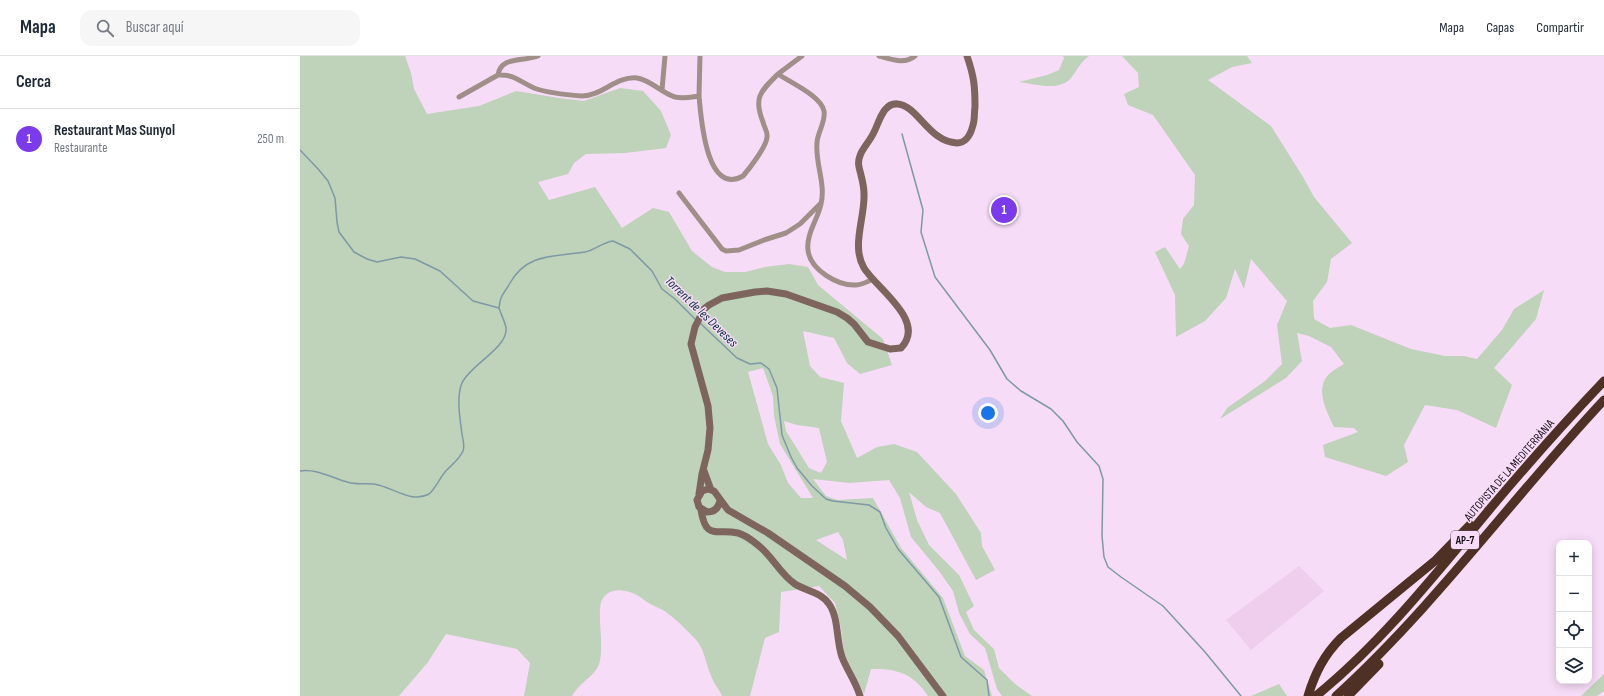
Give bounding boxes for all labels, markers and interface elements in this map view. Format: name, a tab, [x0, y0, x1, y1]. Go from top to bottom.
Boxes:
search box	[80, 10, 360, 46]
text: Mapa	[20, 16, 56, 39]
icon: search	[94, 17, 116, 39]
text: Buscar aquí	[126, 18, 183, 37]
text: Mapa	[1439, 19, 1464, 36]
text: Capas	[1486, 19, 1514, 36]
text: Compartir	[1536, 19, 1584, 36]
text: Cerca	[16, 72, 51, 92]
text: Restaurant Mas Sunyol	[54, 121, 175, 140]
text: 1	[26, 131, 32, 147]
text: 250 m	[257, 131, 284, 147]
text: Restaurante	[54, 140, 107, 156]
pin: 1	[991, 195, 1017, 225]
water label: Torrent de les Deveses	[662, 273, 741, 351]
your location	[978, 403, 998, 423]
street label: AUTOPISTA DE LA MEDITERRÀNIA	[1460, 416, 1558, 525]
road number: AP-7	[1451, 531, 1479, 549]
map controls	[1556, 540, 1592, 684]
button: +	[1556, 540, 1592, 576]
button: −	[1556, 576, 1592, 612]
button: locate	[1556, 612, 1592, 648]
button: layers	[1556, 648, 1592, 684]

